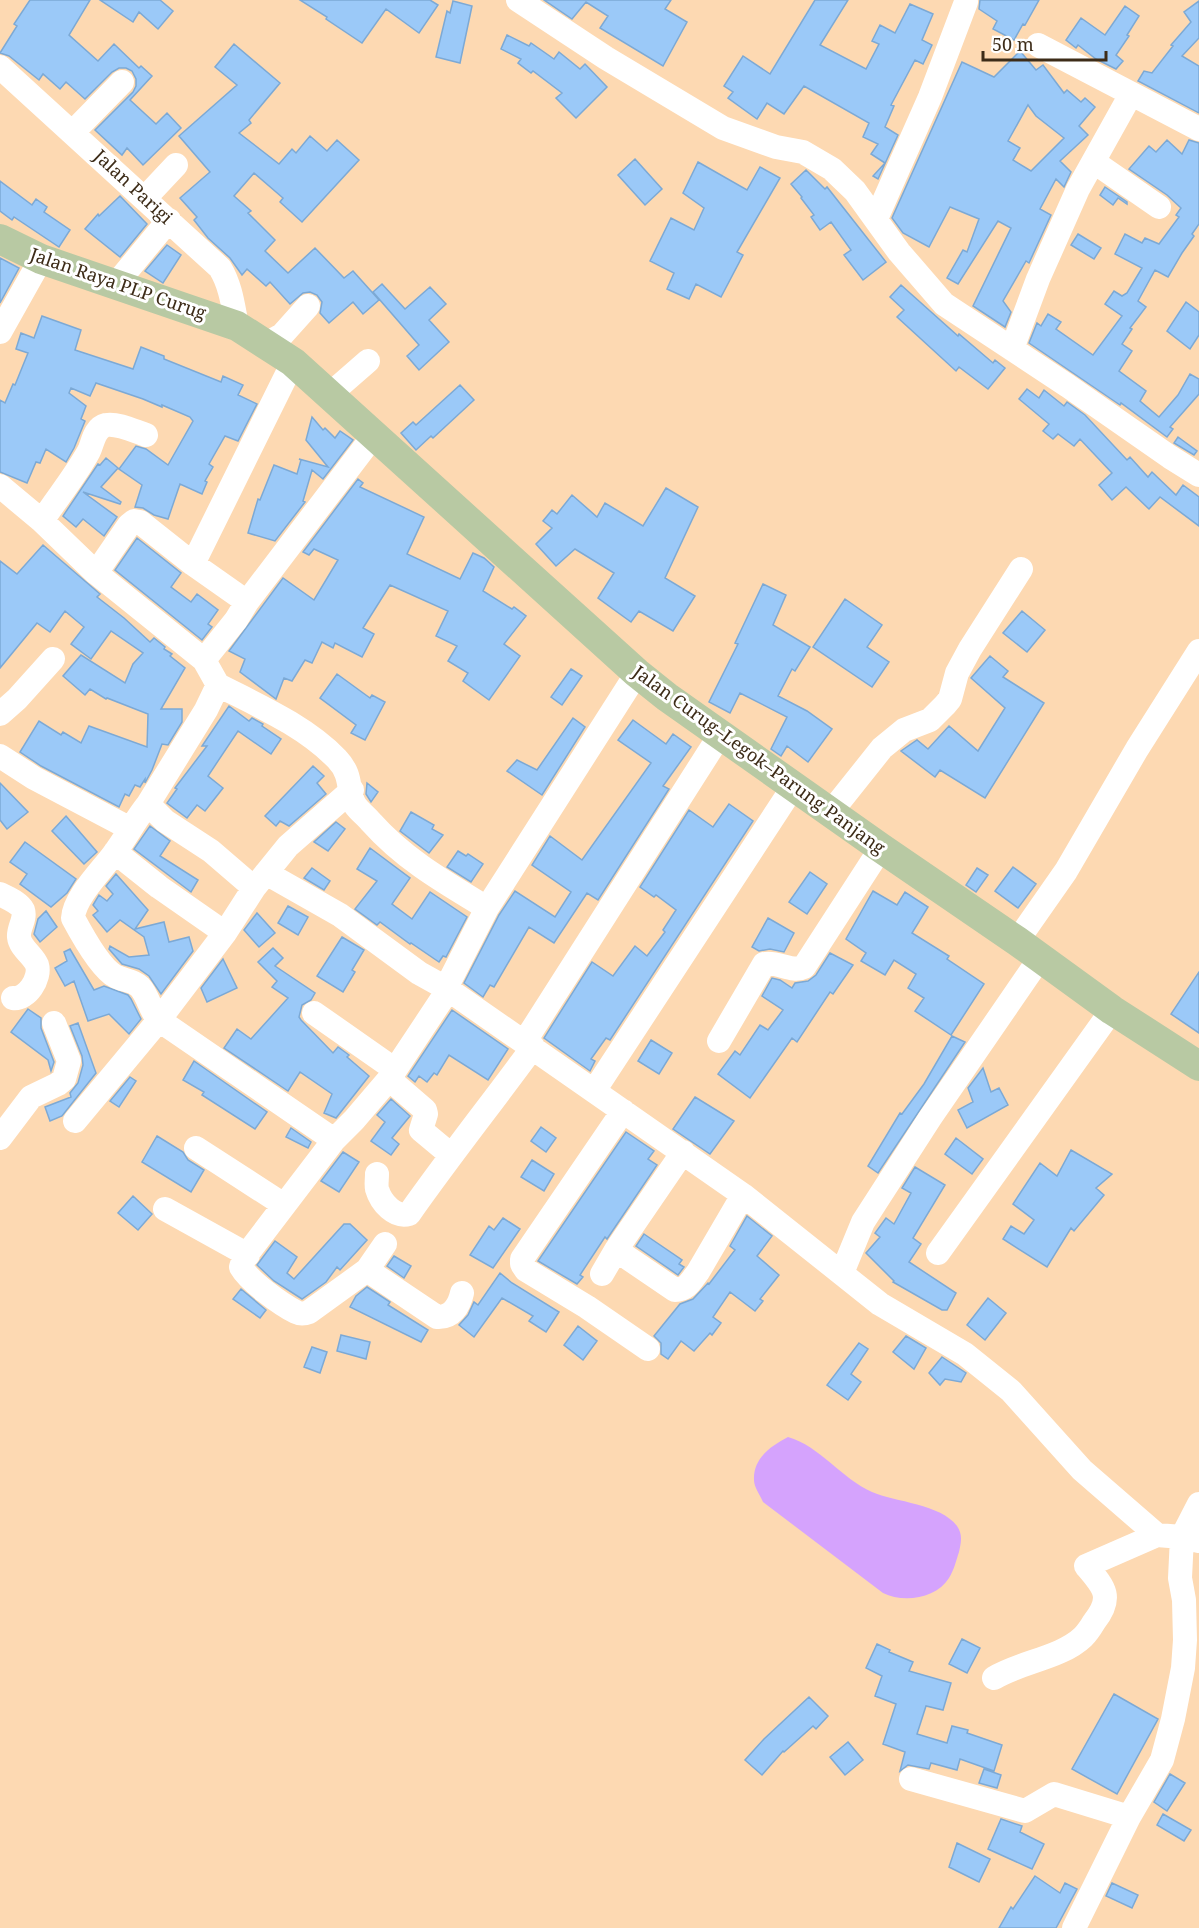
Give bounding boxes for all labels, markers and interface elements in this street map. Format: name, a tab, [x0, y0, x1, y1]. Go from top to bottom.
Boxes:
scale bar	[983, 24, 1106, 62]
text: 50 m	[992, 32, 1034, 56]
street label: Jalan Parigi	[88, 143, 178, 229]
street label: Jalan Raya PLP Curug	[26, 241, 210, 325]
street label: Jalan Curug–Legok–Parung Panjang	[628, 659, 891, 859]

